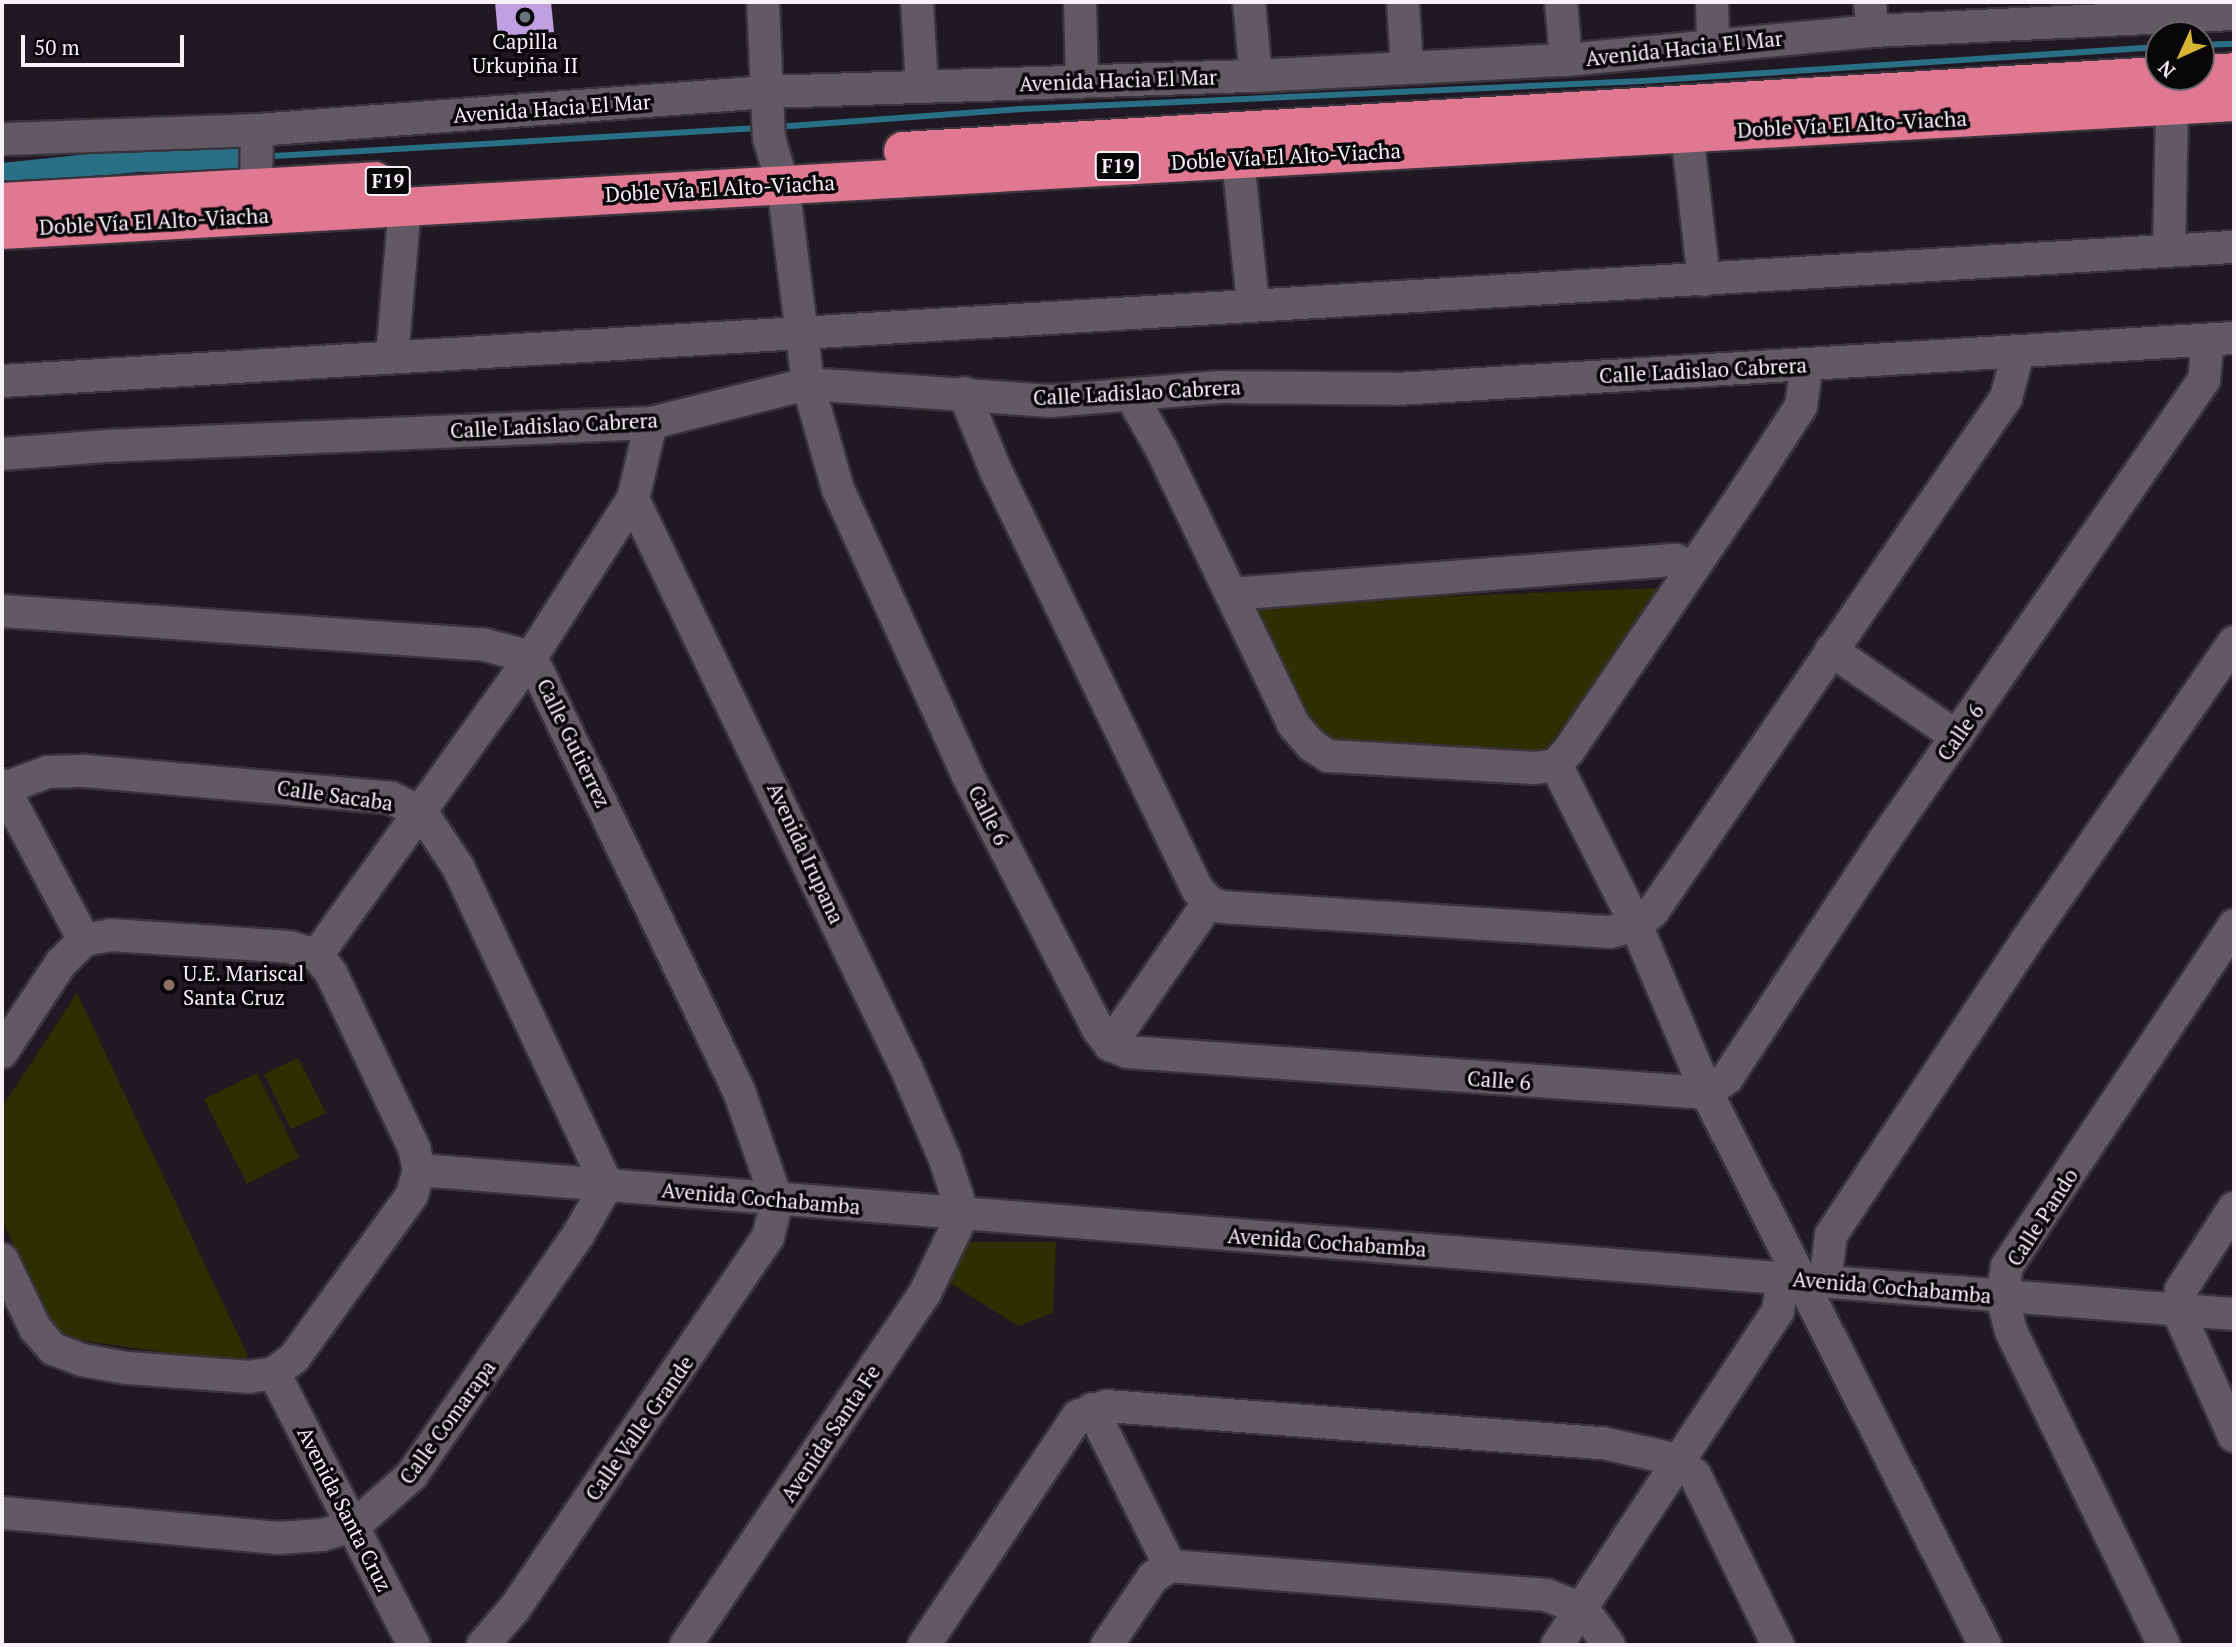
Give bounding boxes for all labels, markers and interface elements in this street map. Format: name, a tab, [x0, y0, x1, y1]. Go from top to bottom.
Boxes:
marker: Capilla Urkupiña II	[517, 9, 533, 25]
scale bar	[24, 21, 187, 65]
north arrow	[2145, 21, 2215, 91]
street label: Avenida Hacia El Mar	[1584, 25, 1784, 71]
place label: Capilla Urkupiña II	[472, 28, 578, 78]
text: 50 m	[34, 33, 80, 61]
text: N	[2152, 56, 2180, 84]
street label: Avenida Hacia El Mar	[1019, 64, 1217, 96]
street label: Avenida Hacia El Mar	[452, 89, 652, 127]
street label: Doble Vía El Alto-Viacha	[1736, 105, 1968, 143]
street label: Doble Vía El Alto-Viacha	[1170, 137, 1402, 175]
road number: F19	[1094, 150, 1142, 182]
road number: F19	[364, 166, 412, 196]
street label: Doble Vía El Alto-Viacha	[604, 169, 836, 207]
street label: Doble Vía El Alto-Viacha	[38, 202, 270, 240]
street label: Calle Ladislao Cabrera	[1598, 352, 1808, 388]
street label: Calle Ladislao Cabrera	[1032, 374, 1242, 410]
street label: Calle Ladislao Cabrera	[449, 407, 659, 443]
street label: Calle Gutierrez	[532, 674, 616, 812]
street label: Calle 6	[1931, 699, 1989, 765]
street label: Calle Sacaba	[275, 774, 395, 816]
street label: Avenida Irupana	[762, 778, 850, 928]
street label: Calle 6	[963, 781, 1015, 849]
place label: U.E. Mariscal Santa Cruz	[183, 960, 305, 1010]
marker: U.E. Mariscal Santa Cruz	[161, 977, 177, 993]
street label: Calle 6	[1466, 1065, 1532, 1095]
street label: Calle Pando	[2001, 1163, 2083, 1271]
street label: Avenida Cochabamba	[661, 1177, 861, 1219]
street label: Avenida Cochabamba	[1227, 1222, 1427, 1262]
street label: Avenida Cochabamba	[1792, 1266, 1992, 1308]
street label: Calle Valle Grande	[579, 1350, 699, 1506]
street label: Calle Comarapa	[394, 1355, 500, 1489]
street label: Avenida Santa Fe	[775, 1360, 885, 1506]
street label: Avenida Santa Cruz	[293, 1422, 397, 1596]

